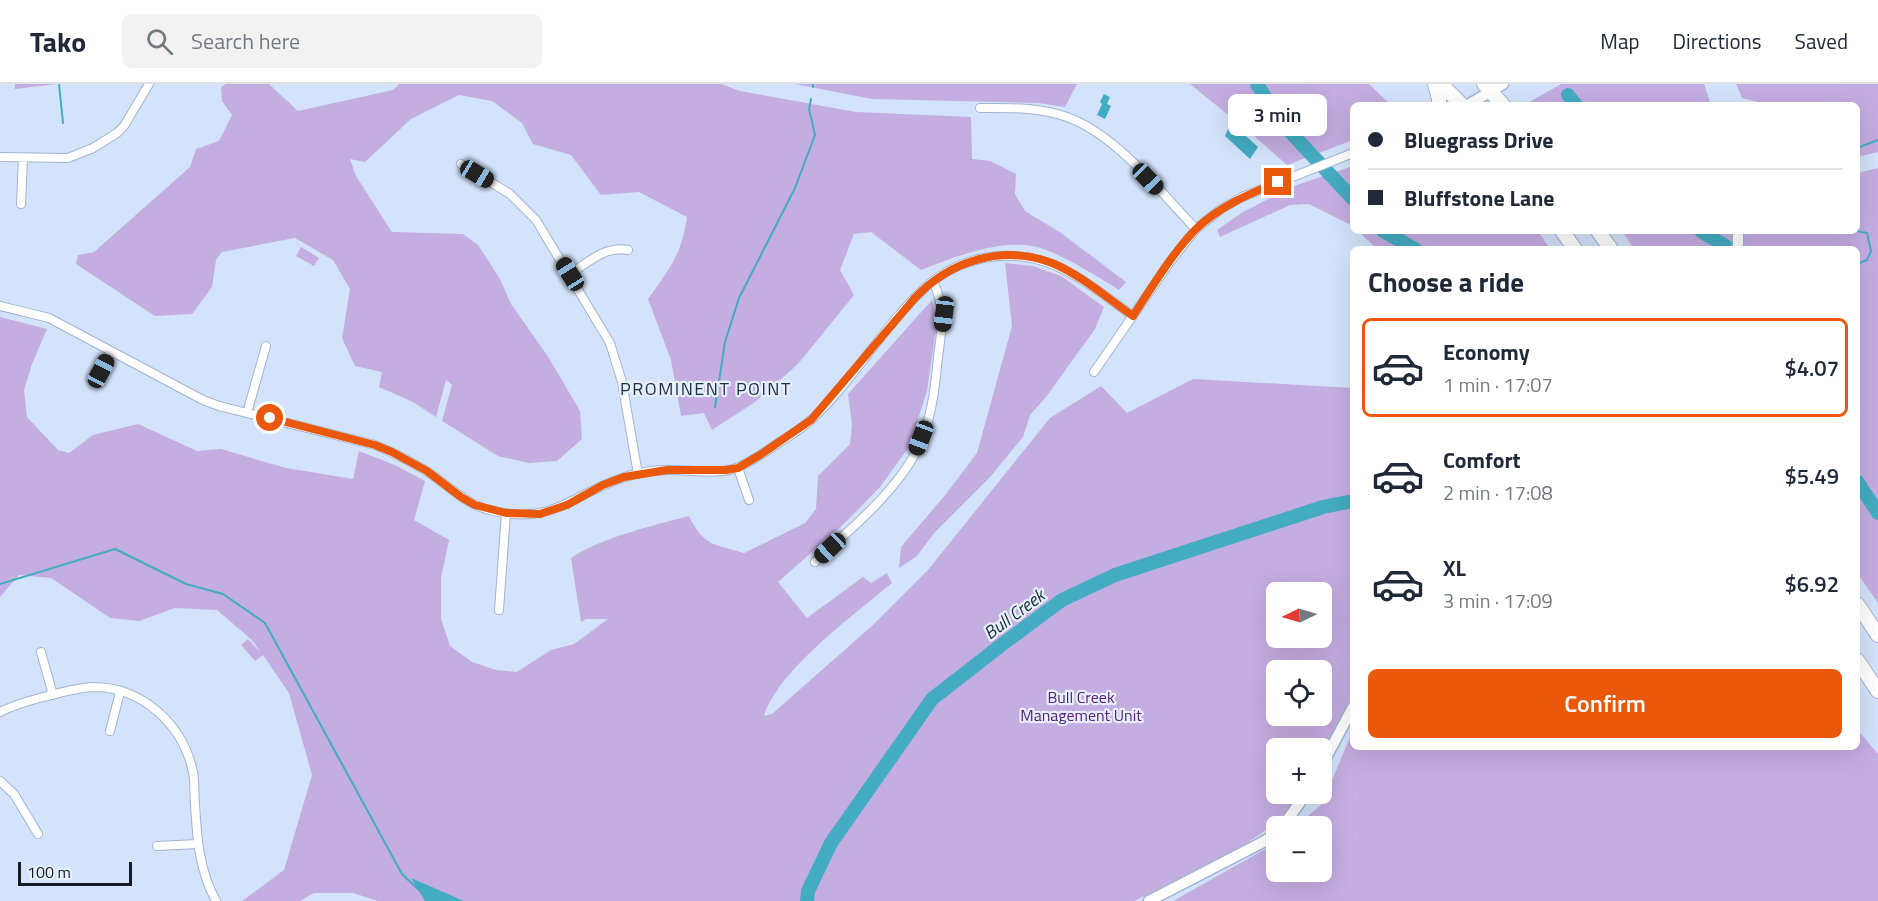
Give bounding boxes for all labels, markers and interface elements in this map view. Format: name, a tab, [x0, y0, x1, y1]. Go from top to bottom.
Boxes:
search box	[122, 14, 542, 68]
text: Tako	[30, 20, 86, 63]
text: Search here	[191, 24, 300, 58]
icon: search	[143, 25, 176, 58]
text: Map	[1600, 25, 1640, 57]
text: Directions	[1673, 25, 1762, 57]
text: Saved	[1795, 25, 1848, 57]
callout: 3 min	[1228, 95, 1328, 137]
text: 3 min	[1253, 99, 1302, 130]
text: Bluegrass Drive	[1404, 123, 1553, 157]
car	[457, 157, 497, 191]
car	[1129, 160, 1167, 198]
route end	[1264, 168, 1291, 195]
text: Bluffstone Lane	[1404, 181, 1555, 215]
car	[553, 254, 587, 294]
text: Choose a ride	[1368, 261, 1524, 302]
car	[933, 295, 955, 333]
text: Economy	[1443, 335, 1530, 369]
icon: car	[1371, 341, 1425, 395]
car	[85, 351, 117, 391]
text: $4.07	[1784, 351, 1839, 385]
text: 1 min · 17:07	[1443, 369, 1553, 400]
district label: PROMINENT POINT	[620, 375, 792, 402]
route start	[256, 404, 283, 431]
car	[906, 418, 936, 458]
text: Comfort	[1443, 443, 1521, 477]
icon: car	[1371, 449, 1425, 503]
text: $5.49	[1784, 459, 1839, 493]
text: 2 min · 17:08	[1443, 477, 1553, 508]
car	[811, 529, 849, 567]
text: XL	[1443, 551, 1466, 585]
icon: car	[1371, 557, 1425, 611]
text: $6.92	[1784, 567, 1839, 601]
water label: Bull Creek	[978, 581, 1052, 646]
north arrow	[1266, 582, 1332, 648]
map controls	[1266, 582, 1332, 882]
text: 3 min · 17:09	[1443, 585, 1553, 616]
button: locate	[1266, 660, 1332, 726]
button: Confirm	[1368, 669, 1842, 738]
park label: Bull Creek Management Unit	[1020, 685, 1142, 727]
button: +	[1266, 738, 1332, 804]
button: −	[1266, 816, 1332, 882]
scale bar	[18, 859, 132, 886]
text: 100 m	[27, 860, 71, 884]

